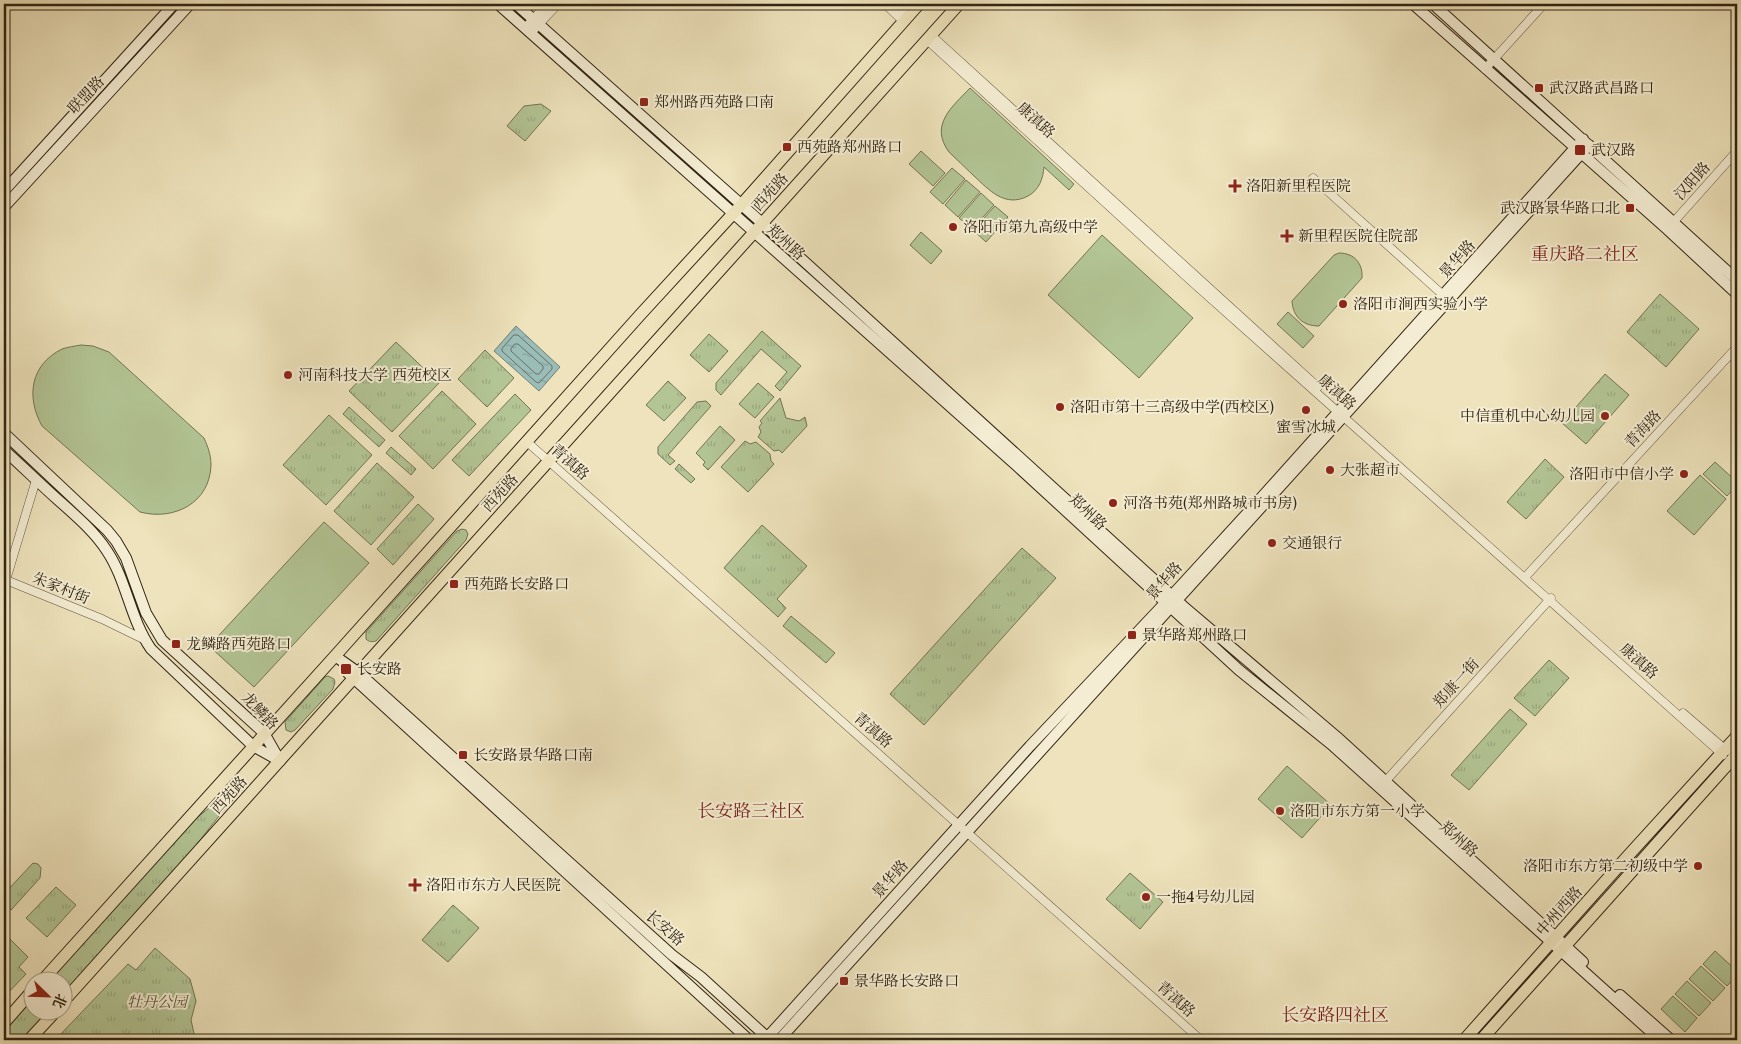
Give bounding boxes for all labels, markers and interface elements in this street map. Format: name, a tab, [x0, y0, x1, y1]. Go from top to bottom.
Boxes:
street label: 联盟路	[63, 72, 108, 118]
place label: 武汉路武昌路口	[1549, 78, 1654, 97]
marker: 武汉路武昌路口	[1533, 82, 1545, 94]
place label: 郑州路西苑路口南	[654, 92, 774, 111]
marker: 郑州路西苑路口南	[638, 96, 650, 108]
street label: 康滇路	[1013, 98, 1059, 142]
place label: 西苑路郑州路口	[797, 137, 902, 156]
place label: 武汉路	[1591, 140, 1636, 159]
marker: 西苑路郑州路口	[781, 141, 793, 153]
marker: 武汉路	[1573, 143, 1587, 157]
street label: 汉阳路	[1670, 158, 1714, 204]
street label: 西苑路	[748, 169, 792, 215]
place label: 洛阳新里程医院	[1246, 176, 1351, 195]
marker: 洛阳新里程医院	[1228, 179, 1242, 193]
place label: 武汉路景华路口北	[1500, 198, 1620, 217]
marker: 武汉路景华路口北	[1624, 202, 1636, 214]
place label: 洛阳市第九高级中学	[963, 217, 1098, 236]
street label: 郑州路	[763, 220, 809, 264]
marker: 洛阳市第九高级中学	[947, 221, 959, 233]
place label: 新里程医院住院部	[1298, 226, 1418, 245]
marker: 新里程医院住院部	[1280, 229, 1294, 243]
street label: 景华路	[1435, 236, 1479, 282]
district label: 重庆路二社区	[1531, 243, 1639, 265]
place label: 洛阳市涧西实验小学	[1353, 294, 1488, 313]
marker: 洛阳市涧西实验小学	[1337, 298, 1349, 310]
place label: 河南科技大学 西苑校区	[298, 365, 452, 384]
marker: 河南科技大学 西苑校区	[282, 369, 294, 381]
street label: 康滇路	[1314, 370, 1360, 414]
place label: 洛阳市第十三高级中学(西校区)	[1070, 397, 1274, 416]
marker: 洛阳市第十三高级中学(西校区)	[1054, 401, 1066, 413]
marker: 蜜雪冰城	[1300, 404, 1312, 416]
place label: 中信重机中心幼儿园	[1460, 406, 1595, 425]
street label: 青海路	[1620, 406, 1665, 452]
marker: 中信重机中心幼儿园	[1599, 410, 1611, 422]
place label: 蜜雪冰城	[1276, 417, 1336, 436]
street label: 青滇路	[547, 440, 593, 484]
place label: 大张超市	[1340, 460, 1400, 479]
marker: 大张超市	[1324, 464, 1336, 476]
place label: 洛阳市中信小学	[1569, 464, 1674, 483]
marker: 洛阳市中信小学	[1678, 468, 1690, 480]
street label: 西苑路	[478, 470, 522, 516]
street label: 郑州路	[1065, 489, 1111, 534]
place label: 河洛书苑(郑州路城市书房)	[1123, 493, 1297, 512]
marker: 河洛书苑(郑州路城市书房)	[1107, 497, 1119, 509]
place label: 交通银行	[1282, 533, 1342, 552]
marker: 交通银行	[1266, 537, 1278, 549]
street label: 景华路	[1142, 558, 1186, 604]
street label: 朱家村街	[30, 567, 93, 608]
place label: 西苑路长安路口	[464, 574, 569, 593]
marker: 西苑路长安路口	[448, 578, 460, 590]
place label: 景华路郑州路口	[1142, 625, 1247, 644]
marker: 景华路郑州路口	[1126, 629, 1138, 641]
place label: 龙鳞路西苑路口	[186, 634, 291, 653]
marker: 龙鳞路西苑路口	[170, 638, 182, 650]
street label: 康滇路	[1616, 639, 1662, 683]
street label: 郑康一街	[1428, 654, 1483, 711]
place label: 长安路	[357, 659, 402, 678]
marker: 长安路	[339, 662, 353, 676]
street label: 龙鳞路	[238, 688, 283, 733]
street label: 青滇路	[850, 708, 897, 752]
place label: 长安路景华路口南	[473, 745, 593, 764]
marker: 长安路景华路口南	[457, 749, 469, 761]
street label: 西苑路	[207, 772, 251, 818]
district label: 长安路三社区	[697, 800, 805, 822]
place label: 洛阳市东方第一小学	[1290, 801, 1425, 820]
marker: 洛阳市东方第一小学	[1274, 805, 1286, 817]
street label: 郑州路	[1436, 817, 1482, 861]
street label: 景华路	[868, 856, 912, 902]
place label: 洛阳市东方第二初级中学	[1523, 856, 1688, 875]
marker: 洛阳市东方第二初级中学	[1692, 860, 1704, 872]
place label: 洛阳市东方人民医院	[426, 875, 561, 894]
marker: 洛阳市东方人民医院	[408, 878, 422, 892]
street label: 中州西路	[1531, 882, 1586, 939]
place label: 一拖4号幼儿园	[1156, 887, 1255, 906]
marker: 一拖4号幼儿园	[1140, 891, 1152, 903]
street label: 长安路	[642, 906, 689, 950]
place label: 景华路长安路口	[854, 971, 959, 990]
north arrow	[22, 972, 72, 1022]
marker: 景华路长安路口	[838, 975, 850, 987]
street label: 青滇路	[1153, 977, 1199, 1021]
text: 北	[49, 991, 71, 1011]
park label: 牡丹公园	[127, 992, 189, 1011]
district label: 长安路四社区	[1281, 1004, 1389, 1026]

